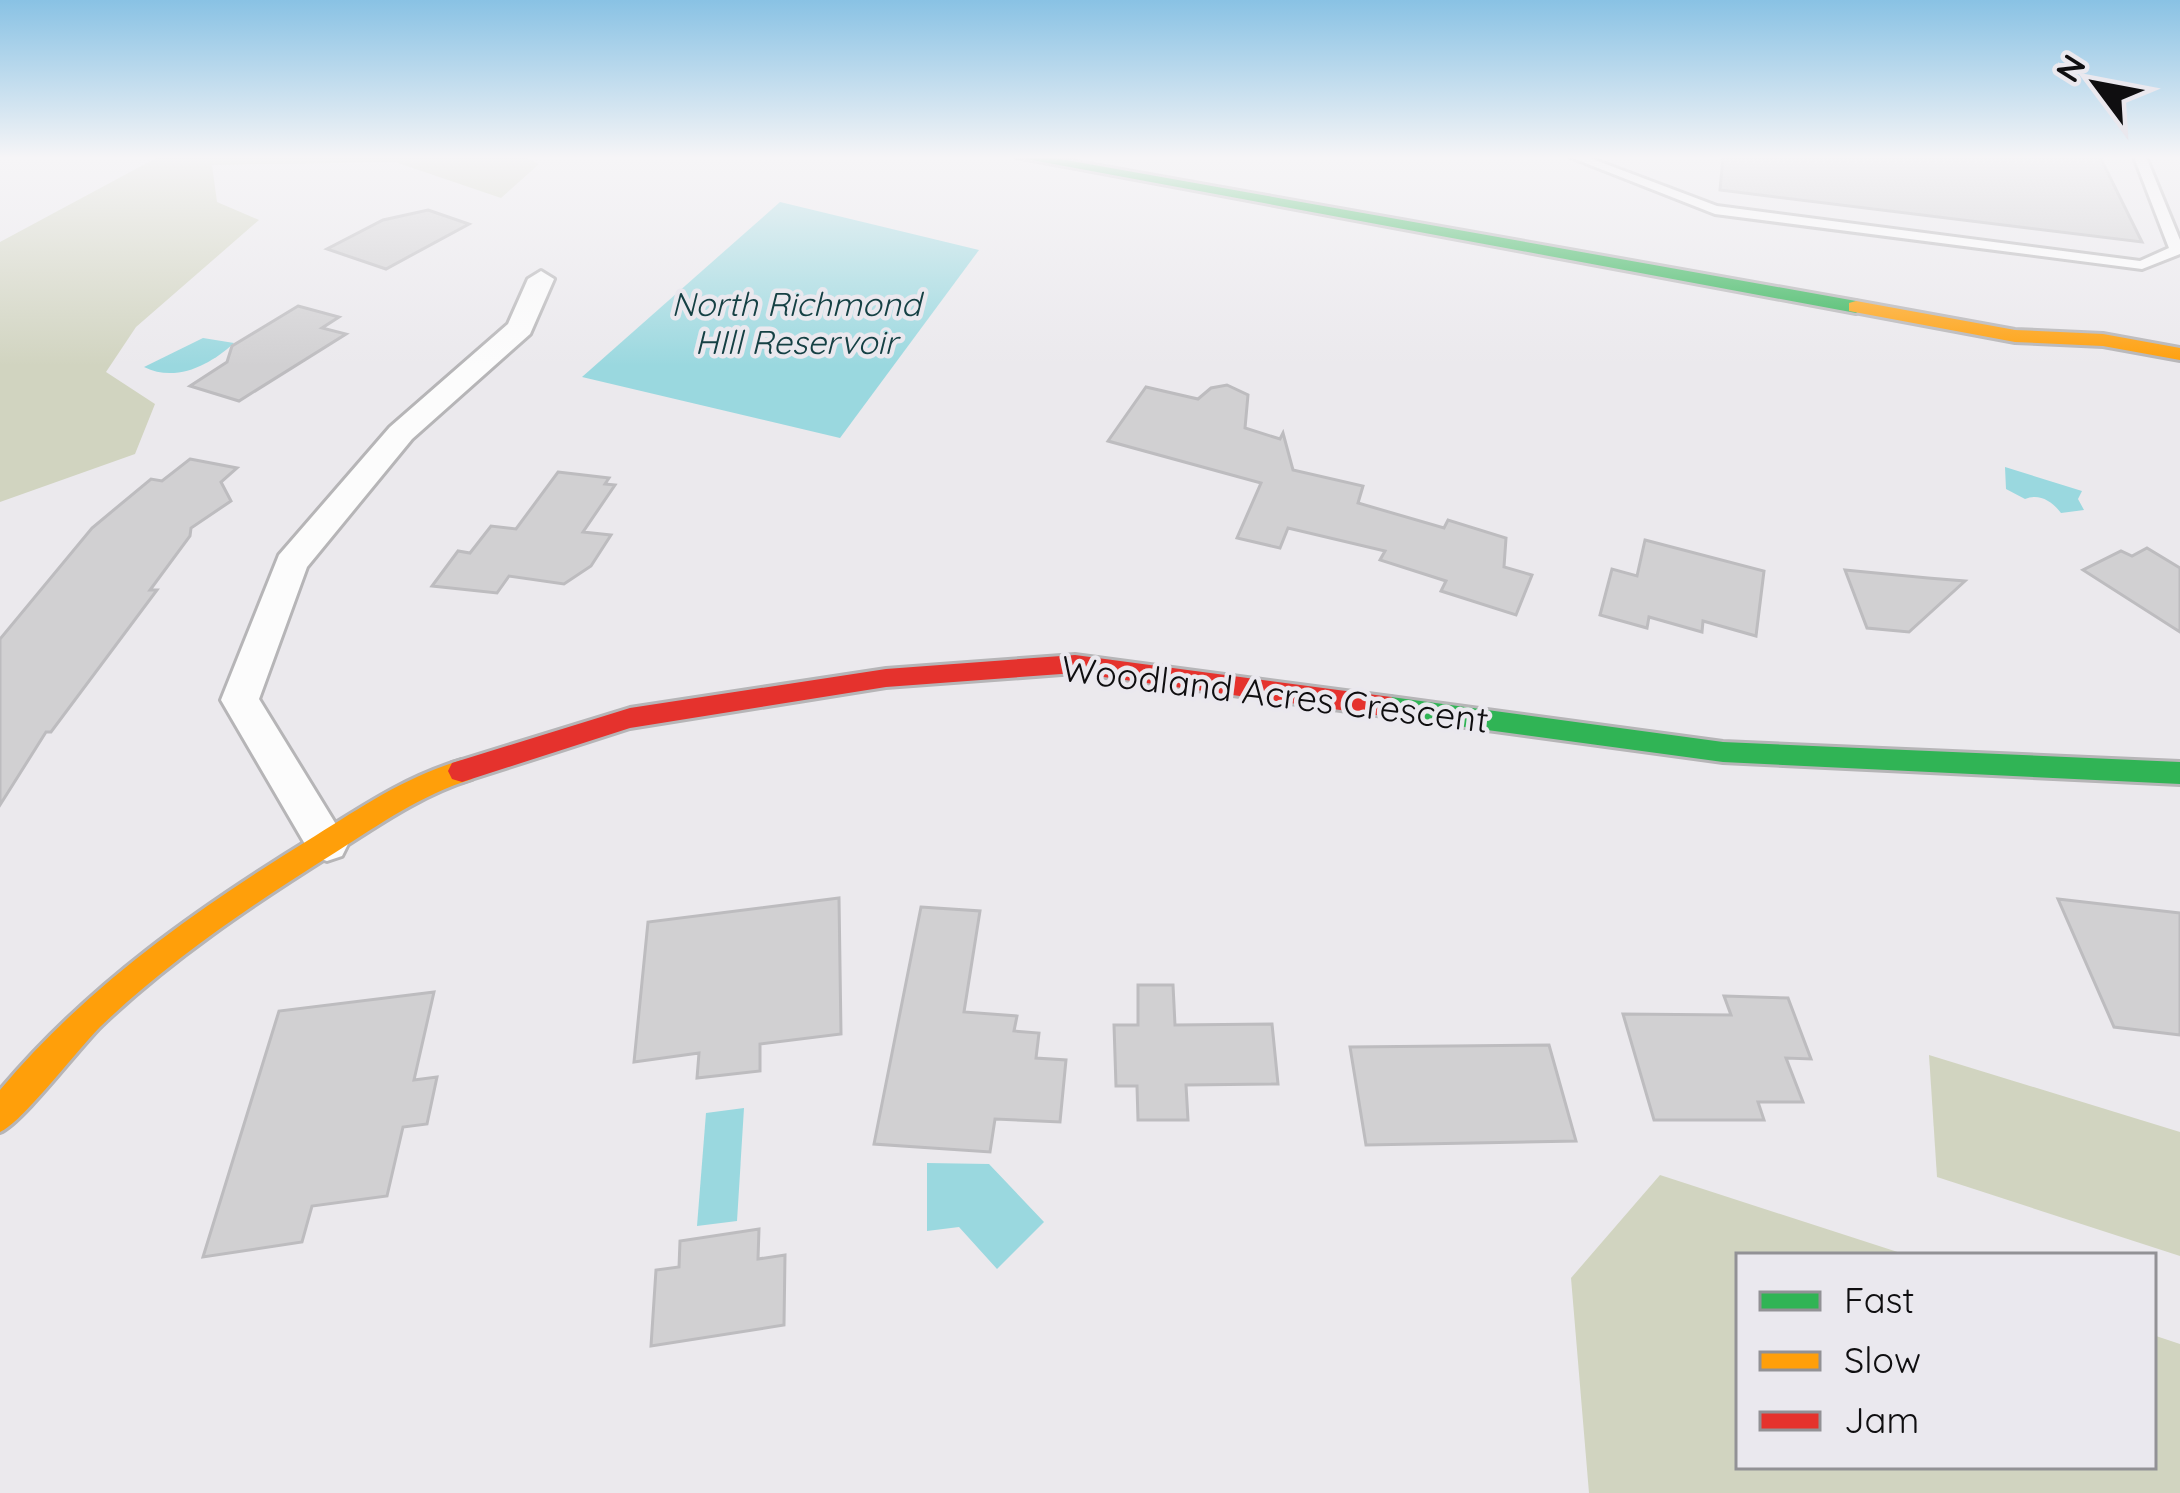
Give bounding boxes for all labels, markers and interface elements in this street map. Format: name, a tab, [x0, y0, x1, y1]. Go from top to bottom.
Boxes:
north arrow	[2036, 24, 2156, 144]
text: N	[2046, 47, 2094, 89]
water label: North Richmond HIll Reservoir	[671, 283, 925, 362]
street label: Woodland Acres Crescent	[1059, 645, 1491, 742]
legend	[1736, 1253, 2156, 1469]
text: Fast	[1844, 1277, 1915, 1322]
text: Slow	[1844, 1337, 1921, 1382]
text: Jam	[1844, 1397, 1919, 1442]

